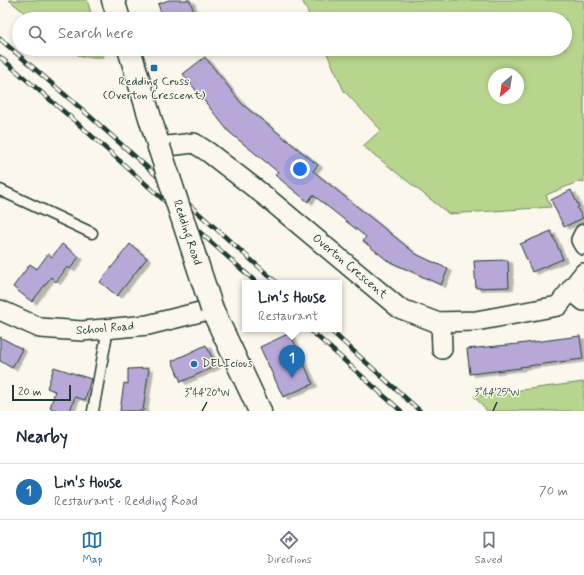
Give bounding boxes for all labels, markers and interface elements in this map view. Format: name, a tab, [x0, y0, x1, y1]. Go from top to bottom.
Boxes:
search box	[12, 12, 572, 56]
icon: search	[26, 23, 48, 45]
text: Search here	[58, 24, 134, 44]
marker: Redding Cross (Overton Crescent)	[149, 63, 159, 73]
north arrow	[488, 68, 524, 104]
place label: Redding Cross (Overton Crescent)	[103, 74, 206, 104]
your location	[290, 159, 310, 179]
street label: Redding Road	[169, 198, 205, 267]
street label: Overton Crescent	[309, 231, 390, 303]
popup	[242, 280, 342, 332]
text: Lin's House	[258, 288, 326, 308]
text: Restaurant	[258, 308, 318, 325]
street label: School Road	[75, 318, 135, 339]
pin: 1	[279, 345, 305, 378]
place label: DELIcious	[202, 356, 253, 372]
marker: DELIcious	[189, 359, 199, 369]
scale bar	[12, 383, 71, 402]
text: 20 m	[18, 385, 41, 399]
text: 3°44'20"W	[184, 386, 230, 400]
text: 3°44'25"W	[475, 386, 519, 400]
text: Nearby	[16, 426, 68, 448]
text: Lin's House	[54, 473, 122, 493]
text: 1	[26, 483, 32, 500]
text: 70 m	[539, 483, 568, 500]
text: Restaurant · Redding Road	[54, 493, 198, 510]
tab: Map	[81, 529, 103, 567]
tab: Directions	[266, 529, 312, 567]
tab: Saved	[475, 529, 502, 567]

